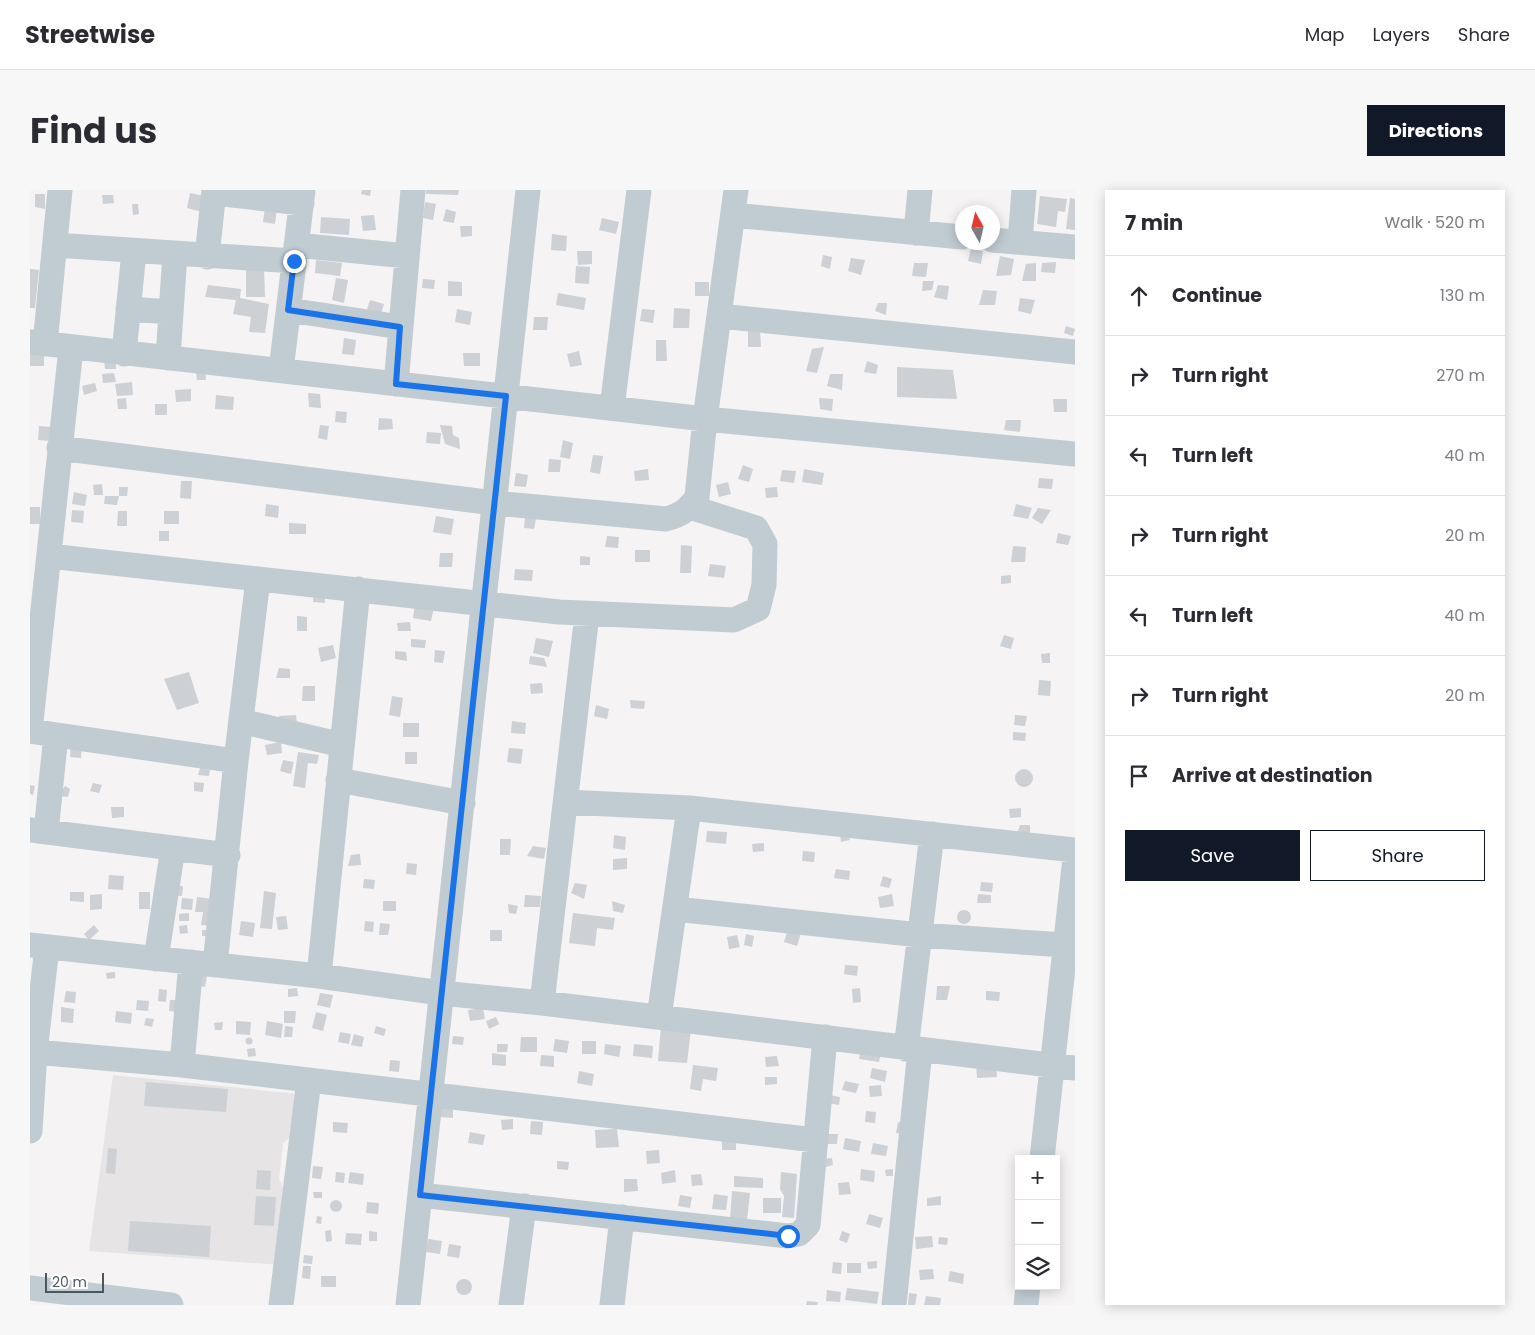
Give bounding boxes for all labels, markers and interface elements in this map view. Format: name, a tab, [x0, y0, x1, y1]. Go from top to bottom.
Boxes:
text: Streetwise	[25, 18, 155, 51]
text: Map	[1305, 22, 1345, 47]
text: Layers	[1373, 22, 1430, 47]
text: Share	[1458, 22, 1510, 47]
button: Directions	[1367, 105, 1505, 156]
text: Find us	[30, 106, 157, 155]
north arrow	[955, 205, 1000, 250]
text: 7 min	[1125, 208, 1183, 237]
text: Walk · 520 m	[1384, 211, 1485, 234]
route end	[283, 250, 306, 273]
icon: ahead	[1125, 282, 1153, 310]
text: Continue	[1172, 282, 1262, 309]
text: 130 m	[1440, 284, 1485, 307]
icon: right	[1125, 362, 1153, 390]
text: Turn right	[1172, 362, 1268, 389]
text: 270 m	[1436, 364, 1485, 387]
icon: left	[1125, 442, 1153, 470]
text: Turn left	[1172, 442, 1253, 469]
text: 40 m	[1444, 444, 1485, 467]
icon: right	[1125, 522, 1153, 550]
text: Turn right	[1172, 522, 1268, 549]
text: 20 m	[1445, 524, 1485, 547]
icon: left	[1125, 602, 1153, 630]
text: Turn left	[1172, 602, 1253, 629]
text: 40 m	[1444, 604, 1485, 627]
icon: right	[1125, 682, 1153, 710]
text: Turn right	[1172, 682, 1268, 709]
text: 20 m	[1445, 684, 1485, 707]
icon: arrive	[1125, 762, 1153, 790]
text: Arrive at destination	[1172, 762, 1373, 789]
button: Save	[1125, 830, 1300, 881]
button: Share	[1310, 830, 1485, 881]
map controls	[1015, 1155, 1060, 1290]
button: +	[1015, 1155, 1060, 1200]
button: −	[1015, 1200, 1060, 1245]
route start	[777, 1225, 800, 1248]
button: layers	[1015, 1245, 1060, 1290]
scale bar	[45, 1270, 104, 1293]
text: 20 m	[52, 1272, 87, 1292]

